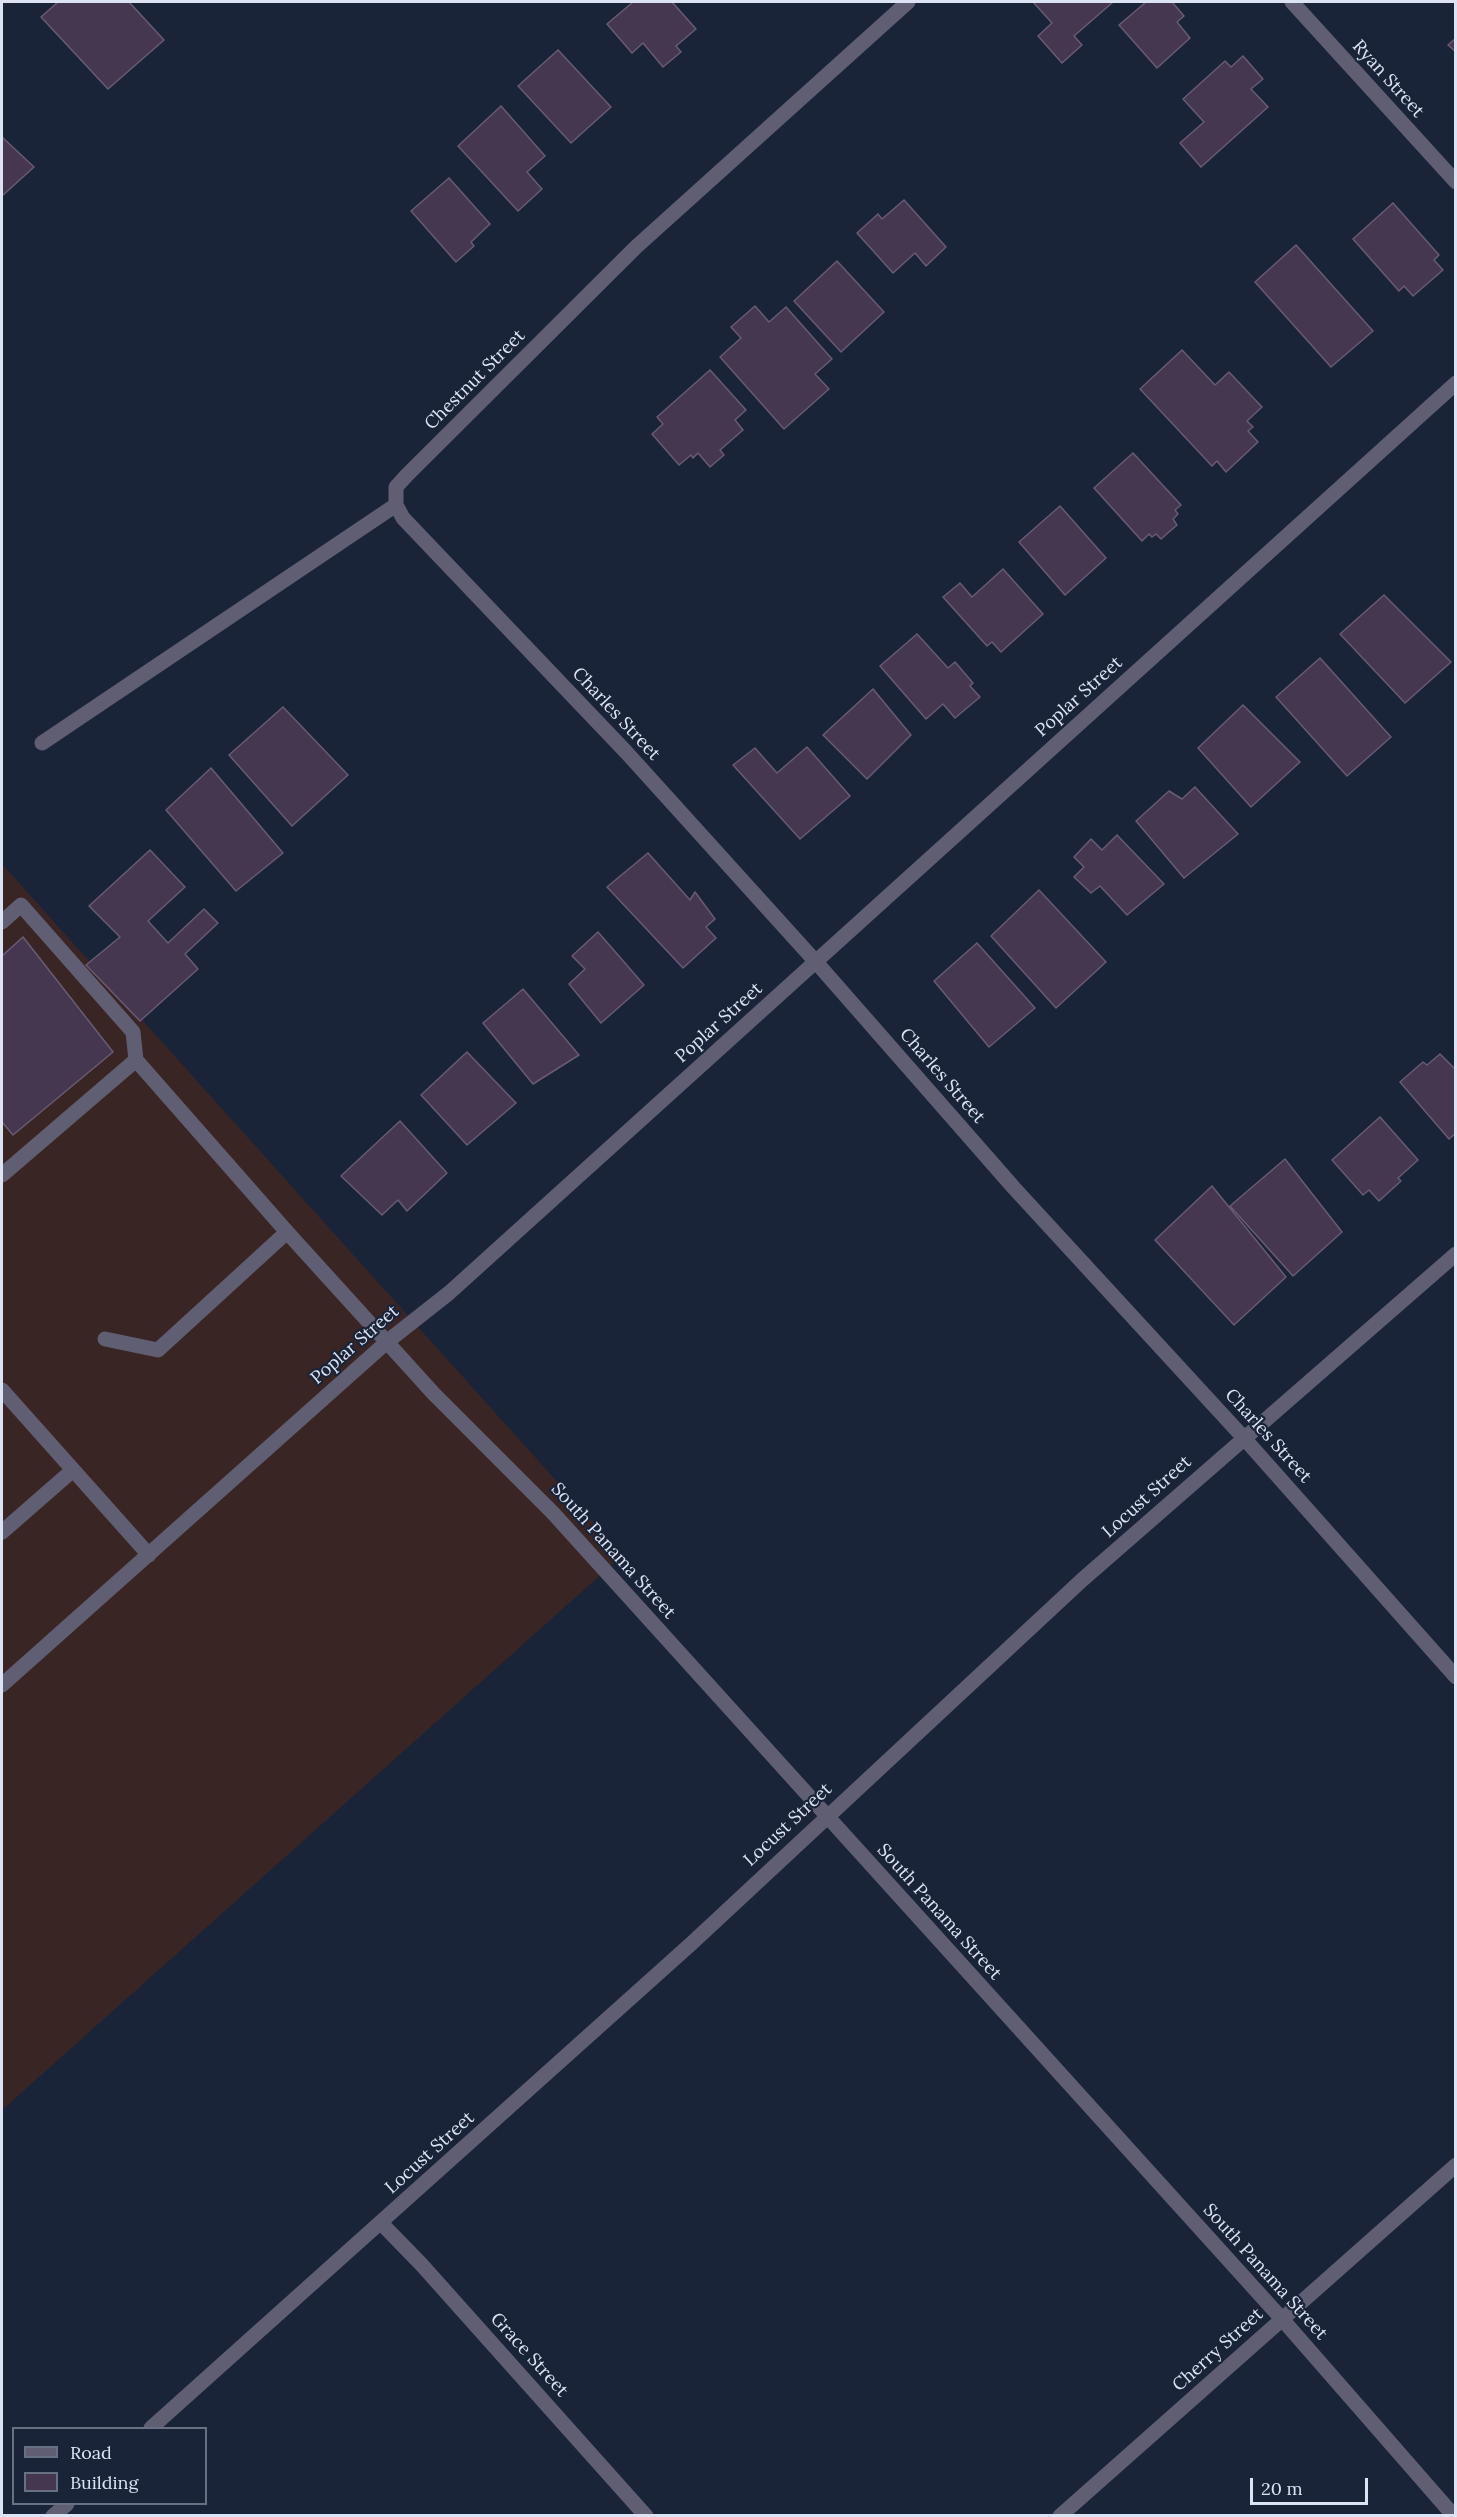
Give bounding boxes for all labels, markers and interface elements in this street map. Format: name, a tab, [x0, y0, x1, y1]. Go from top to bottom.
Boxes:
street label: Ryan Street	[1348, 36, 1428, 122]
street label: Chestnut Street	[420, 325, 530, 435]
street label: Poplar Street	[1031, 652, 1127, 742]
street label: Charles Street	[567, 663, 665, 765]
street label: Poplar Street	[671, 978, 767, 1068]
street label: Charles Street	[895, 1024, 989, 1128]
street label: Poplar Street	[307, 1301, 403, 1389]
street label: Charles Street	[1220, 1385, 1316, 1487]
street label: Locust Street	[1098, 1451, 1196, 1543]
street label: South Panama Street	[546, 1479, 680, 1623]
street label: Locust Street	[740, 1779, 836, 1871]
street label: South Panama Street	[872, 1840, 1006, 1984]
street label: Locust Street	[381, 2107, 479, 2199]
street label: South Panama Street	[1198, 2200, 1332, 2344]
street label: Cherry Street	[1168, 2304, 1268, 2396]
street label: Grace Street	[486, 2309, 572, 2401]
legend	[12, 2427, 207, 2505]
text: Road	[70, 2441, 112, 2464]
scale bar	[1253, 2466, 1372, 2504]
text: Building	[70, 2471, 138, 2494]
text: 20 m	[1261, 2477, 1303, 2500]

